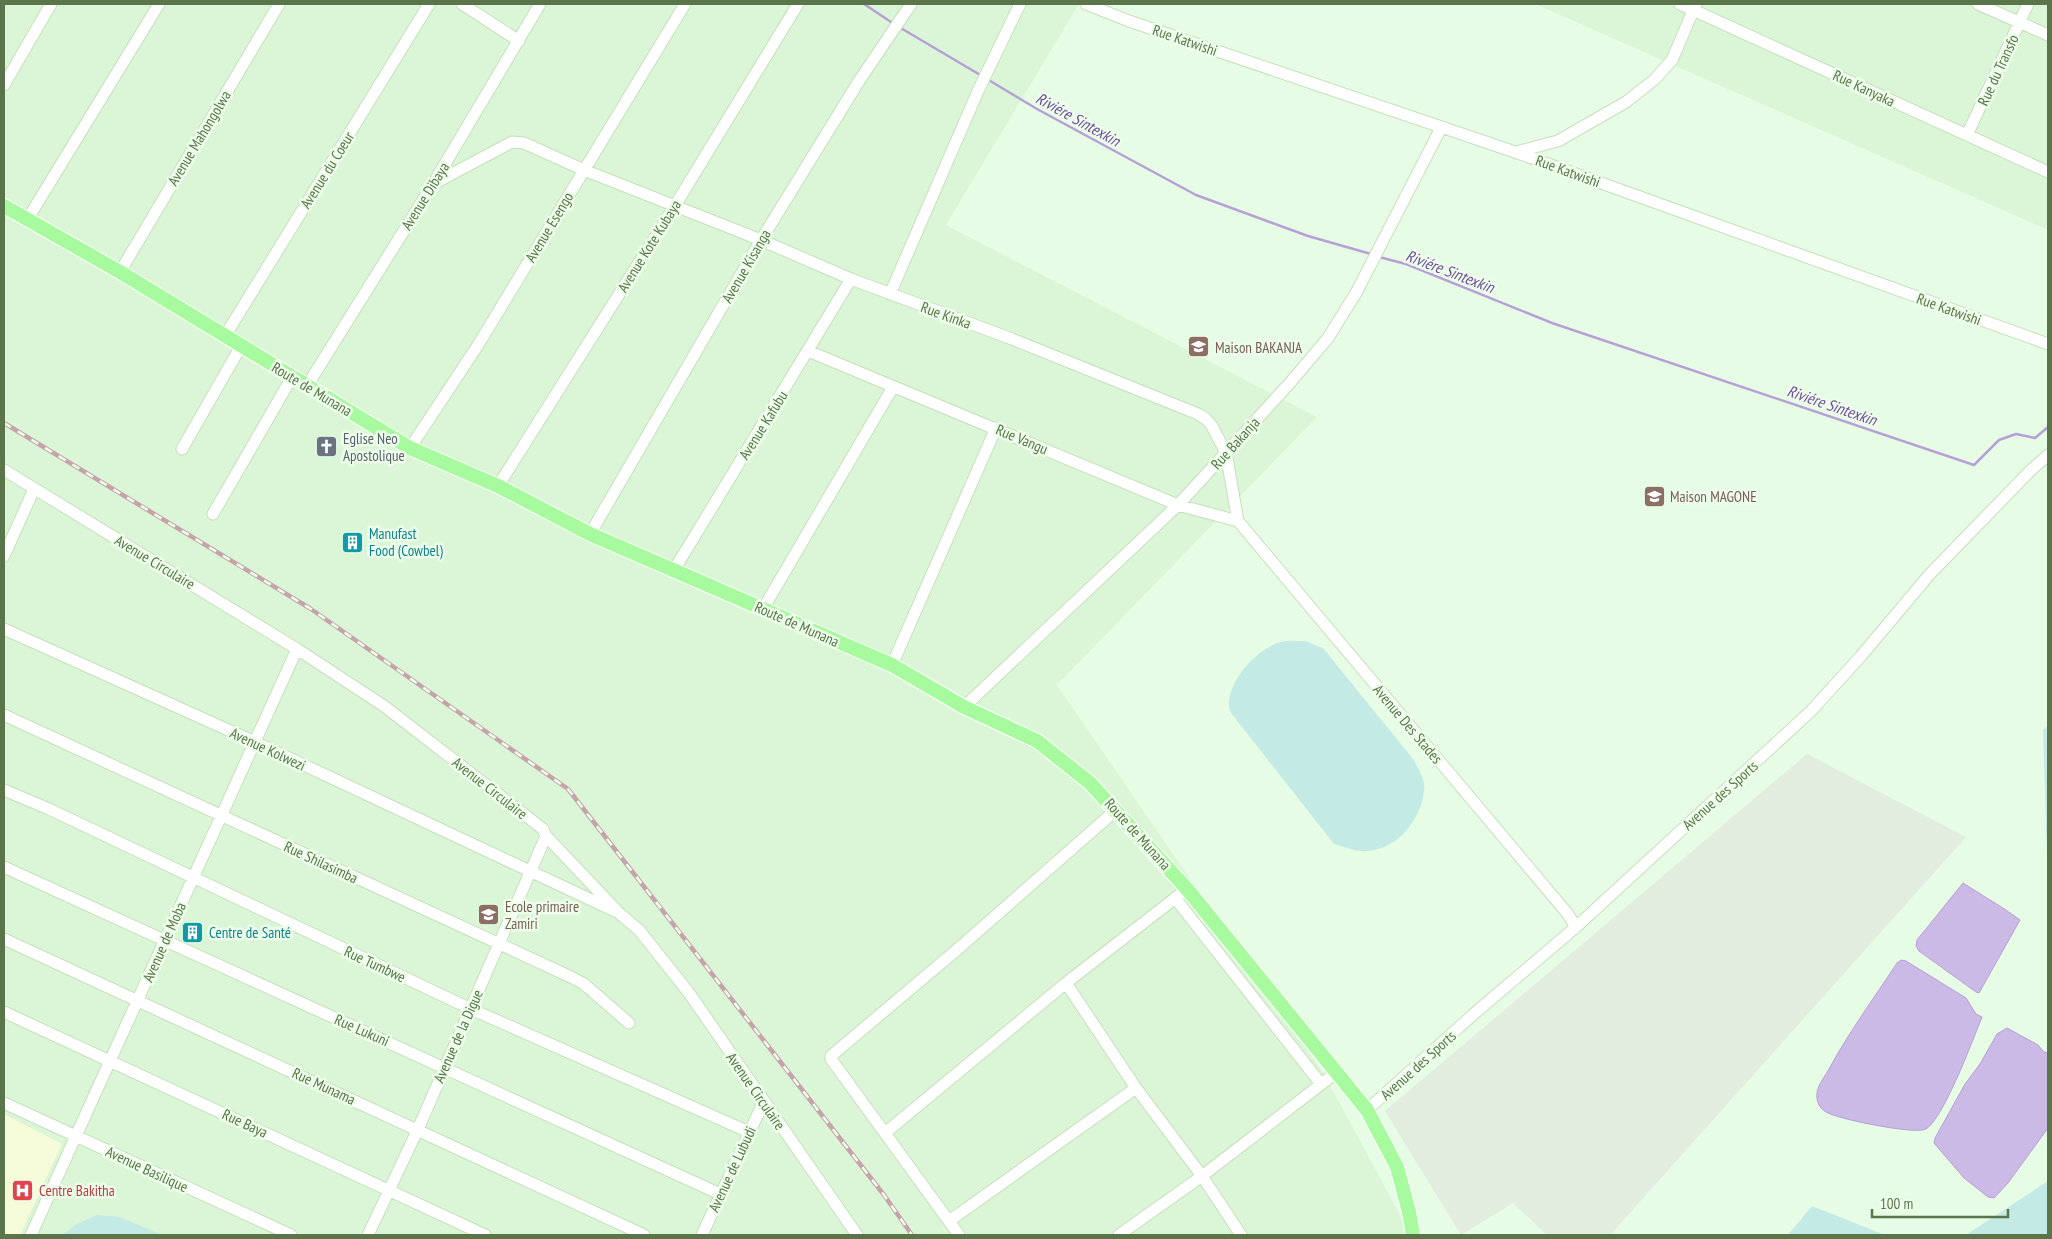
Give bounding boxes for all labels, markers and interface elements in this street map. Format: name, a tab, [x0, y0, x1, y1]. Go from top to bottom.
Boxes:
street label: Rue Katwishi	[1150, 20, 1220, 60]
street label: Rue du Transfo	[1973, 31, 2023, 109]
street label: Rue Kanyaka	[1830, 65, 1898, 111]
street label: Avenue Mahongolwa	[163, 87, 235, 189]
water label: Riviére Sintexkin	[1032, 88, 1124, 151]
street label: Avenue du Coeur	[296, 127, 359, 212]
street label: Rue Katwishi	[1533, 151, 1603, 191]
street label: Avenue Dibaya	[397, 159, 453, 233]
street label: Avenue Esengo	[521, 189, 577, 265]
street label: Avenue Kote Kubaya	[613, 196, 685, 296]
street label: Avenue Kisanga	[717, 226, 775, 306]
water label: Riviére Sintexkin	[1403, 245, 1498, 297]
street label: Rue Katwishi	[1914, 289, 1984, 329]
street label: Rue Kinka	[918, 297, 974, 333]
school or university icon: Maison BAKANJA	[1187, 335, 1211, 359]
place label: Maison BAKANJA	[1215, 338, 1303, 357]
street label: Route de Munana	[268, 358, 356, 420]
water label: Riviére Sintexkin	[1785, 380, 1880, 430]
street label: Avenue Kafubu	[734, 387, 792, 463]
street label: Rue Bakanja	[1207, 413, 1263, 473]
street label: Rue Vangu	[993, 420, 1051, 458]
place label: Eglise Neo Apostolique	[343, 429, 405, 465]
church icon: Eglise Neo Apostolique	[315, 435, 339, 459]
school or university icon: Maison MAGONE	[1642, 484, 1666, 508]
place label: Maison MAGONE	[1670, 487, 1757, 506]
place label: Manufast Food (Cowbel)	[369, 524, 443, 560]
building icon: Manufast Food (Cowbel)	[341, 530, 365, 554]
street label: Avenue Circulaire	[111, 531, 199, 593]
street label: Route de Munana	[752, 597, 842, 651]
street label: Avenue Des Stades	[1369, 680, 1447, 768]
street label: Avenue Kolwezi	[227, 723, 309, 775]
street label: Avenue Circulaire	[449, 753, 531, 823]
street label: Avenue des Sports	[1678, 756, 1762, 834]
street label: Route de Munana	[1101, 794, 1175, 874]
street label: Rue Shilasimba	[281, 837, 361, 887]
place label: Ecole primaire Zamiri	[505, 897, 579, 933]
street label: Avenue de Moba	[138, 899, 190, 985]
school or university icon: Ecole primaire Zamiri	[477, 903, 501, 927]
building icon: Centre de Santé	[181, 920, 205, 944]
place label: Centre de Santé	[209, 923, 291, 942]
street label: Rue Tumbwe	[341, 942, 409, 986]
street label: Avenue de la Digue	[429, 986, 487, 1086]
street label: Rue Lukuni	[332, 1010, 392, 1050]
street label: Avenue des Sports	[1376, 1026, 1460, 1104]
street label: Avenue Circulaire	[722, 1049, 790, 1133]
street label: Rue Munama	[289, 1063, 359, 1109]
street label: Rue Baya	[219, 1104, 271, 1142]
street label: Avenue de Lubudi	[704, 1123, 760, 1215]
street label: Avenue Basilique	[103, 1142, 191, 1196]
hospital icon: Centre Bakitha	[11, 1178, 35, 1202]
place label: Centre Bakitha	[39, 1181, 115, 1200]
scale bar	[1872, 1186, 2008, 1218]
text: 100 m	[1880, 1194, 1913, 1213]

